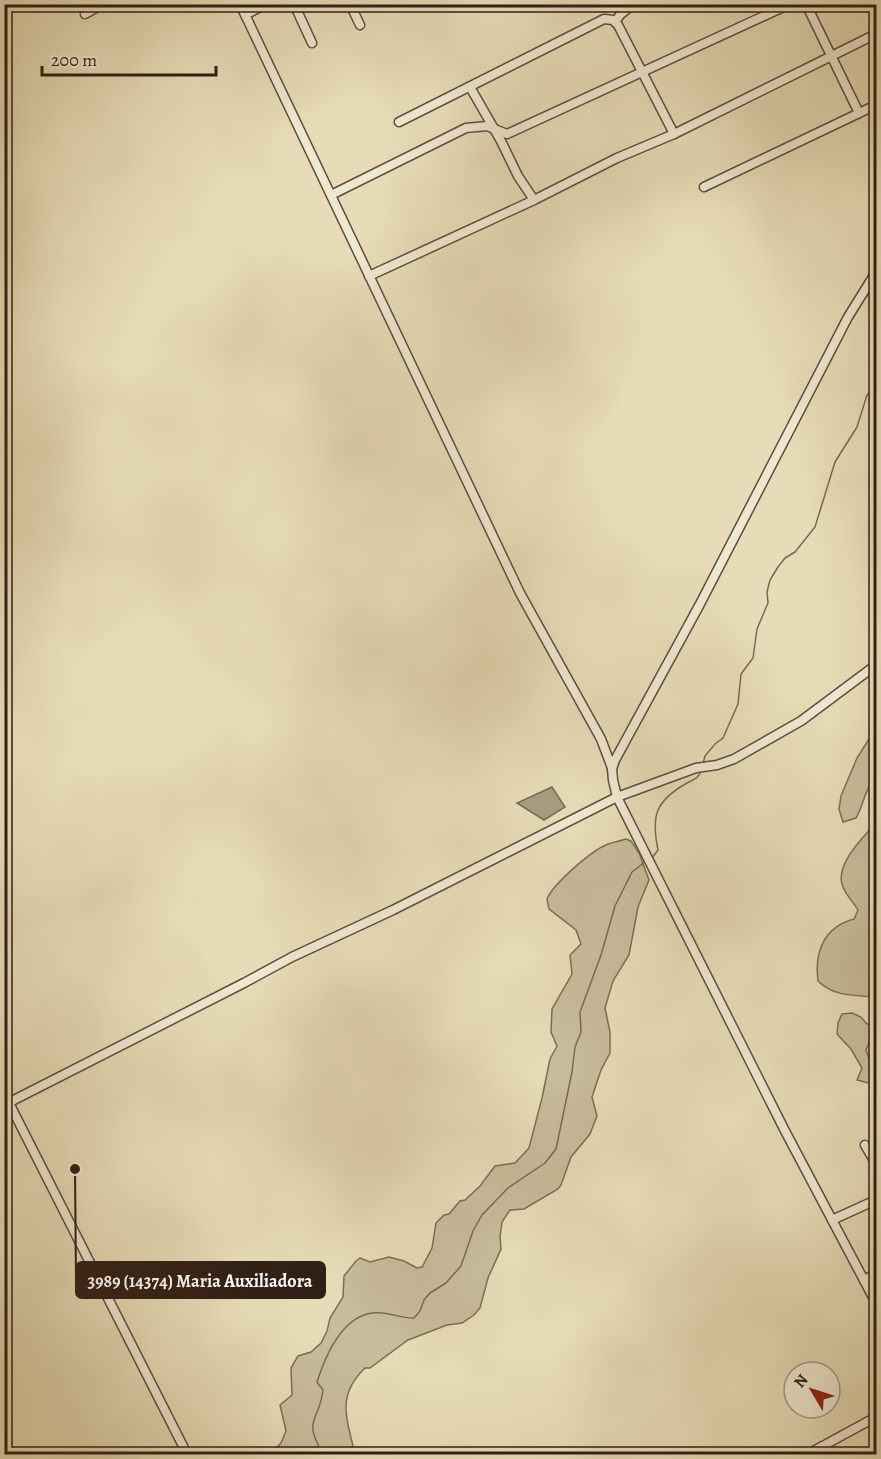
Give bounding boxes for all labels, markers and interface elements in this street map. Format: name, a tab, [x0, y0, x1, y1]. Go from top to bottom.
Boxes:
scale bar	[42, 39, 216, 77]
text: 200 m	[51, 48, 97, 72]
callout: 3989 (14374) Maria Auxiliadora	[76, 1262, 325, 1298]
text: 3989 (14374) Maria Auxiliadora	[87, 1269, 313, 1293]
north arrow	[782, 1360, 842, 1420]
text: N	[789, 1369, 814, 1393]

